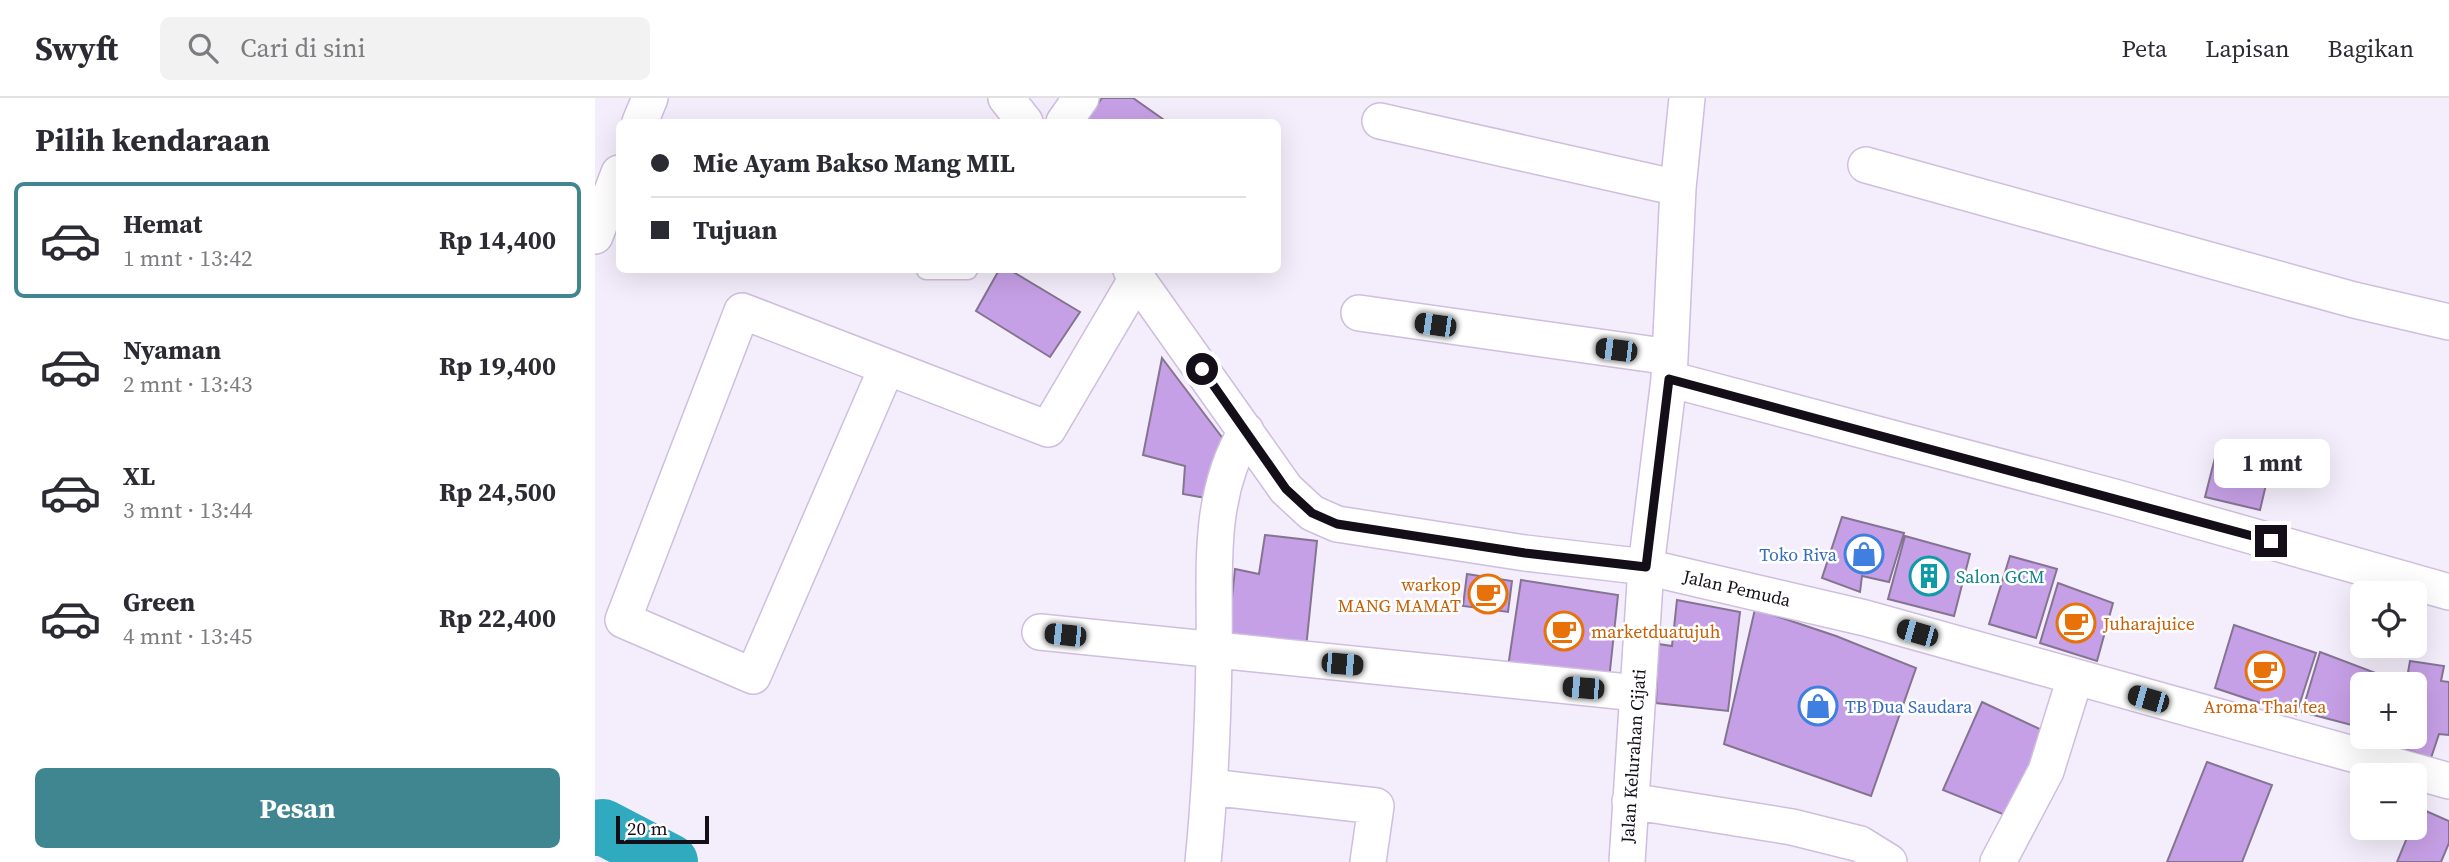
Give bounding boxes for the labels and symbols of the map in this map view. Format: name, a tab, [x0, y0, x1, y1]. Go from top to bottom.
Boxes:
car	[1413, 312, 1458, 338]
car	[1594, 337, 1639, 363]
route start	[1186, 353, 1218, 385]
callout: 1 mnt	[2213, 440, 2329, 488]
route end	[2255, 525, 2287, 557]
shop icon: Toko Riva	[1843, 533, 1885, 575]
place label: Toko Riva	[1759, 542, 1838, 567]
building icon: Salon GCM	[1908, 555, 1950, 597]
street label: Jalan Pemuda	[1680, 563, 1794, 613]
place label: Salon GCM	[1956, 564, 2045, 589]
place label: warkop MANG MAMAT	[1338, 572, 1461, 618]
cafe icon: warkop MANG MAMAT	[1467, 573, 1509, 615]
cafe icon: Juharajuice	[2055, 602, 2097, 644]
cafe icon: marketduatujuh	[1543, 610, 1585, 652]
place label: Juharajuice	[2102, 611, 2195, 636]
car	[1894, 617, 1941, 649]
place label: marketduatujuh	[1591, 619, 1721, 644]
car	[1044, 622, 1087, 648]
cafe icon: Aroma Thai tea	[2244, 650, 2286, 692]
car	[1321, 652, 1364, 676]
street label: Jalan Kelurahan Cijati	[1614, 668, 1652, 845]
car	[1562, 676, 1605, 700]
car	[2125, 683, 2172, 715]
shop icon: TB Dua Saudara	[1797, 685, 1839, 727]
place label: TB Dua Saudara	[1845, 694, 1973, 719]
place label: Aroma Thai tea	[2204, 694, 2327, 719]
scale bar	[616, 813, 709, 845]

